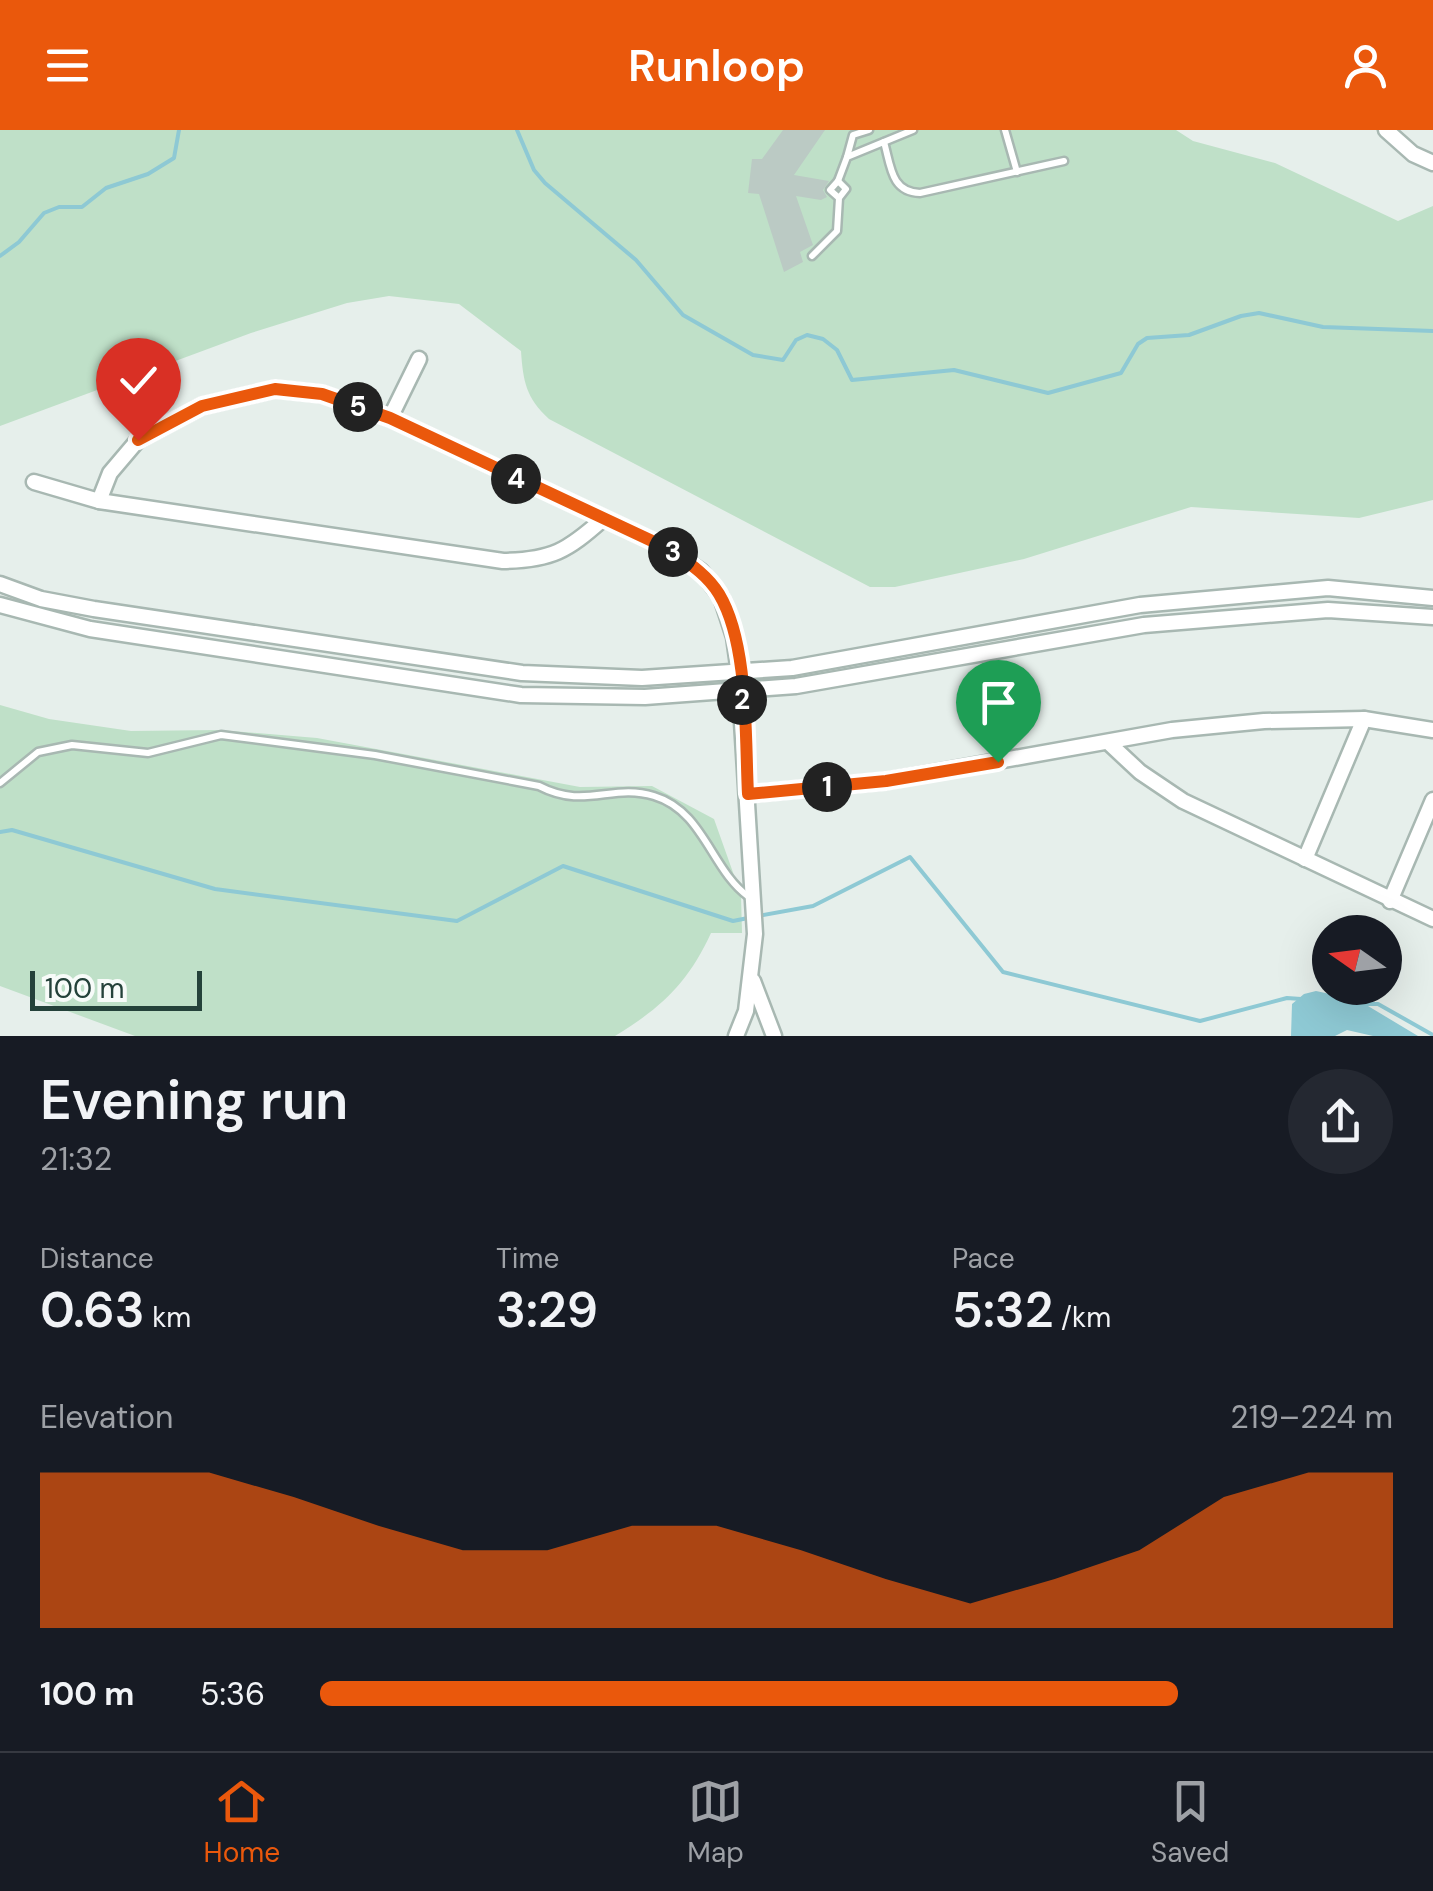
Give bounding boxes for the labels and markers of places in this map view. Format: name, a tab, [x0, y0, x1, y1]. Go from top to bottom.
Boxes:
pin	[96, 338, 181, 441]
pin: 5	[333, 382, 383, 432]
pin: 4	[491, 454, 541, 504]
pin: 3	[648, 527, 698, 577]
pin	[956, 660, 1041, 763]
pin: 2	[717, 675, 767, 725]
pin: 1	[802, 762, 852, 812]

